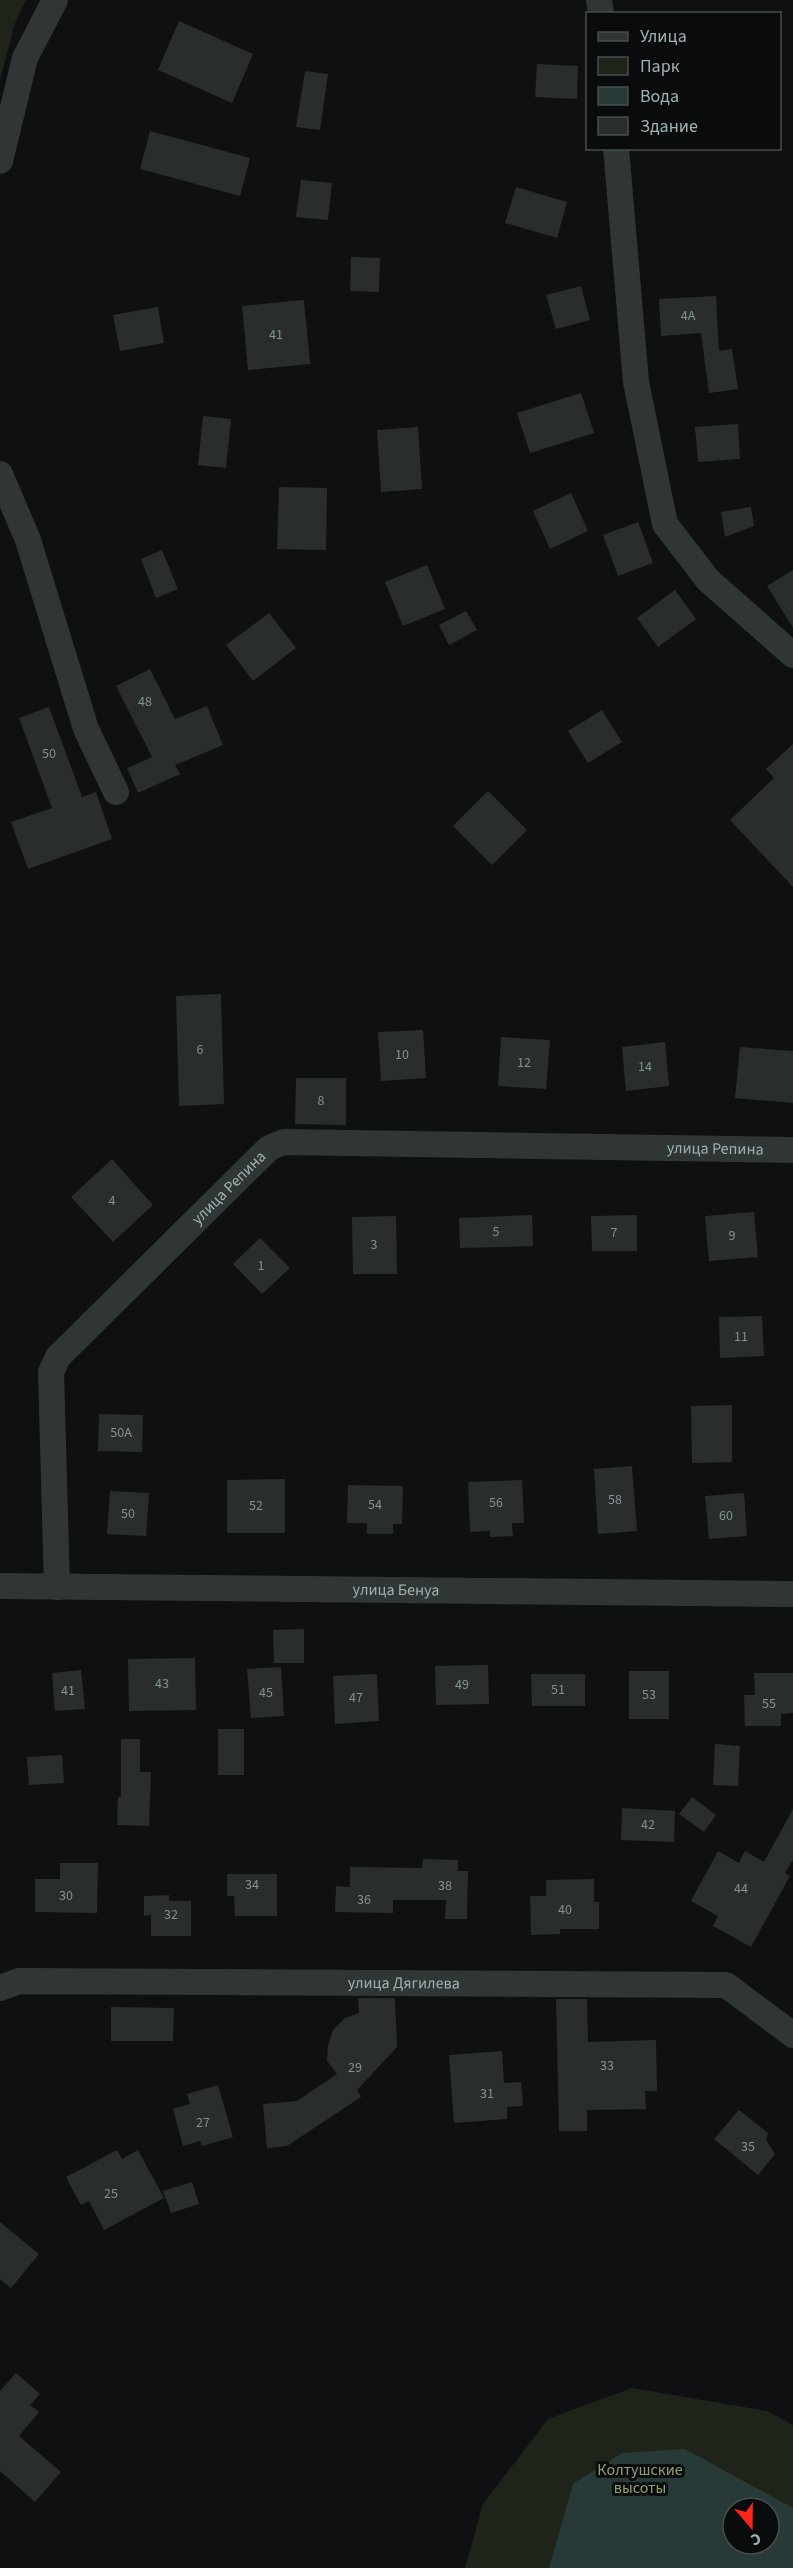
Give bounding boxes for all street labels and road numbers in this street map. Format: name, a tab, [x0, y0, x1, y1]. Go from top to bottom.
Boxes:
street label: улица Репина	[667, 1137, 764, 1161]
street label: улица Репина	[187, 1146, 271, 1230]
street label: улица Бенуа	[353, 1579, 439, 1601]
street label: улица Дягилева	[348, 1972, 460, 1994]

